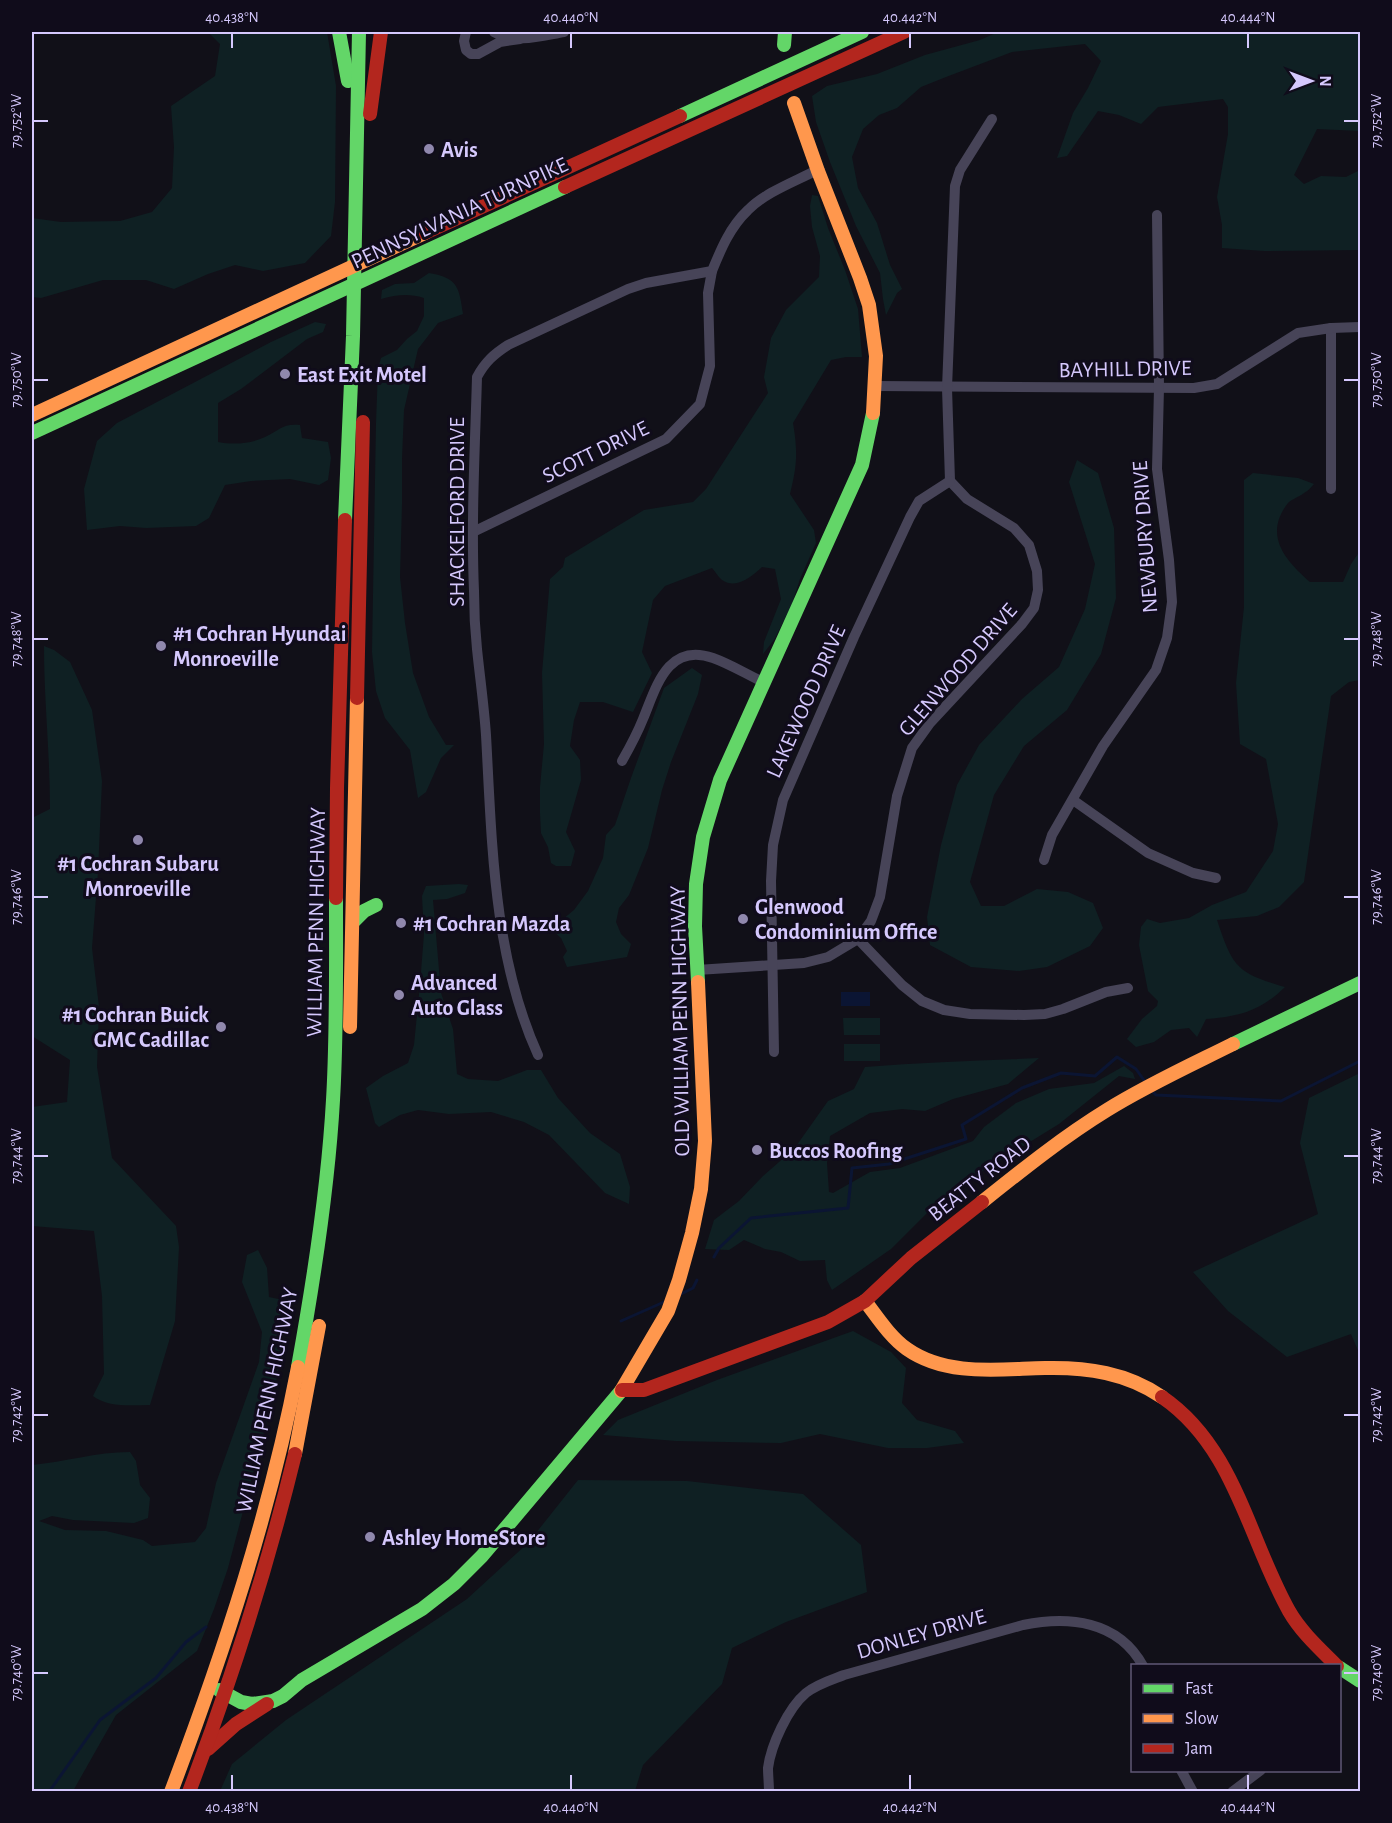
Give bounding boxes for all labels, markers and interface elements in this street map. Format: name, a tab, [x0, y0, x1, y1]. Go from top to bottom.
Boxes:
text: 40.438°N	[205, 10, 259, 25]
text: 40.440°N	[543, 10, 599, 25]
text: 40.442°N	[883, 10, 937, 25]
text: 40.444°N	[1221, 10, 1275, 25]
north arrow	[1281, 51, 1341, 111]
text: N	[1317, 75, 1333, 87]
text: 79.752°W	[9, 93, 24, 148]
text: 79.752°W	[1369, 93, 1384, 148]
place label: Avis	[441, 139, 478, 161]
marker: Avis	[422, 142, 436, 156]
street label: PENNSYLVANIA TURNPIKE	[348, 153, 571, 273]
text: 79.750°W	[9, 352, 24, 408]
text: 79.750°W	[1369, 352, 1384, 408]
street label: BAYHILL DRIVE	[1058, 357, 1192, 381]
place label: East Exit Motel	[297, 364, 427, 386]
marker: East Exit Motel	[278, 367, 292, 381]
street label: SHACKELFORD DRIVE	[446, 417, 468, 607]
street label: SCOTT DRIVE	[539, 417, 652, 487]
street label: NEWBURY DRIVE	[1129, 460, 1161, 614]
street label: GLENWOOD DRIVE	[894, 599, 1021, 740]
text: 79.748°W	[9, 611, 24, 667]
text: 79.748°W	[1369, 611, 1384, 667]
street label: LAKEWOOD DRIVE	[762, 621, 850, 781]
place label: #1 Cochran Hyundai Monroeville	[173, 623, 347, 670]
marker: #1 Cochran Hyundai Monroeville	[154, 639, 168, 653]
street label: WILLIAM PENN HIGHWAY	[303, 806, 329, 1037]
marker: #1 Cochran Subaru Monroeville	[131, 833, 145, 847]
place label: #1 Cochran Subaru Monroeville	[57, 853, 219, 900]
text: 79.746°W	[9, 869, 24, 925]
text: 79.746°W	[1369, 869, 1384, 925]
street label: OLD WILLIAM PENN HIGHWAY	[667, 885, 693, 1157]
place label: Glenwood Condominium Office	[755, 896, 937, 943]
marker: Glenwood Condominium Office	[736, 912, 750, 926]
place label: #1 Cochran Mazda	[413, 913, 571, 935]
marker: #1 Cochran Mazda	[394, 916, 408, 930]
place label: Advanced Auto Glass	[411, 972, 503, 1019]
marker: Advanced Auto Glass	[392, 988, 406, 1002]
place label: #1 Cochran Buick GMC Cadillac	[62, 1004, 210, 1051]
marker: #1 Cochran Buick GMC Cadillac	[214, 1020, 228, 1034]
text: 79.744°W	[9, 1128, 24, 1184]
text: 79.744°W	[1369, 1128, 1384, 1184]
street label: BEATTY ROAD	[924, 1132, 1035, 1225]
place label: Buccos Roofing	[769, 1140, 903, 1162]
marker: Buccos Roofing	[750, 1143, 764, 1157]
street label: WILLIAM PENN HIGHWAY	[232, 1285, 302, 1515]
text: 79.742°W	[9, 1387, 24, 1443]
text: 79.742°W	[1369, 1387, 1384, 1443]
place label: Ashley HomeStore	[382, 1527, 545, 1550]
marker: Ashley HomeStore	[363, 1530, 377, 1544]
street label: DONLEY DRIVE	[854, 1605, 989, 1663]
text: 79.740°W	[9, 1644, 24, 1701]
text: 79.740°W	[1369, 1644, 1384, 1701]
legend	[1131, 1664, 1341, 1772]
text: Fast	[1185, 1680, 1213, 1698]
text: Slow	[1185, 1710, 1218, 1728]
text: Jam	[1185, 1740, 1213, 1758]
text: 40.438°N	[205, 1800, 259, 1815]
text: 40.440°N	[543, 1800, 599, 1815]
text: 40.442°N	[883, 1800, 937, 1815]
text: 40.444°N	[1221, 1800, 1275, 1815]

